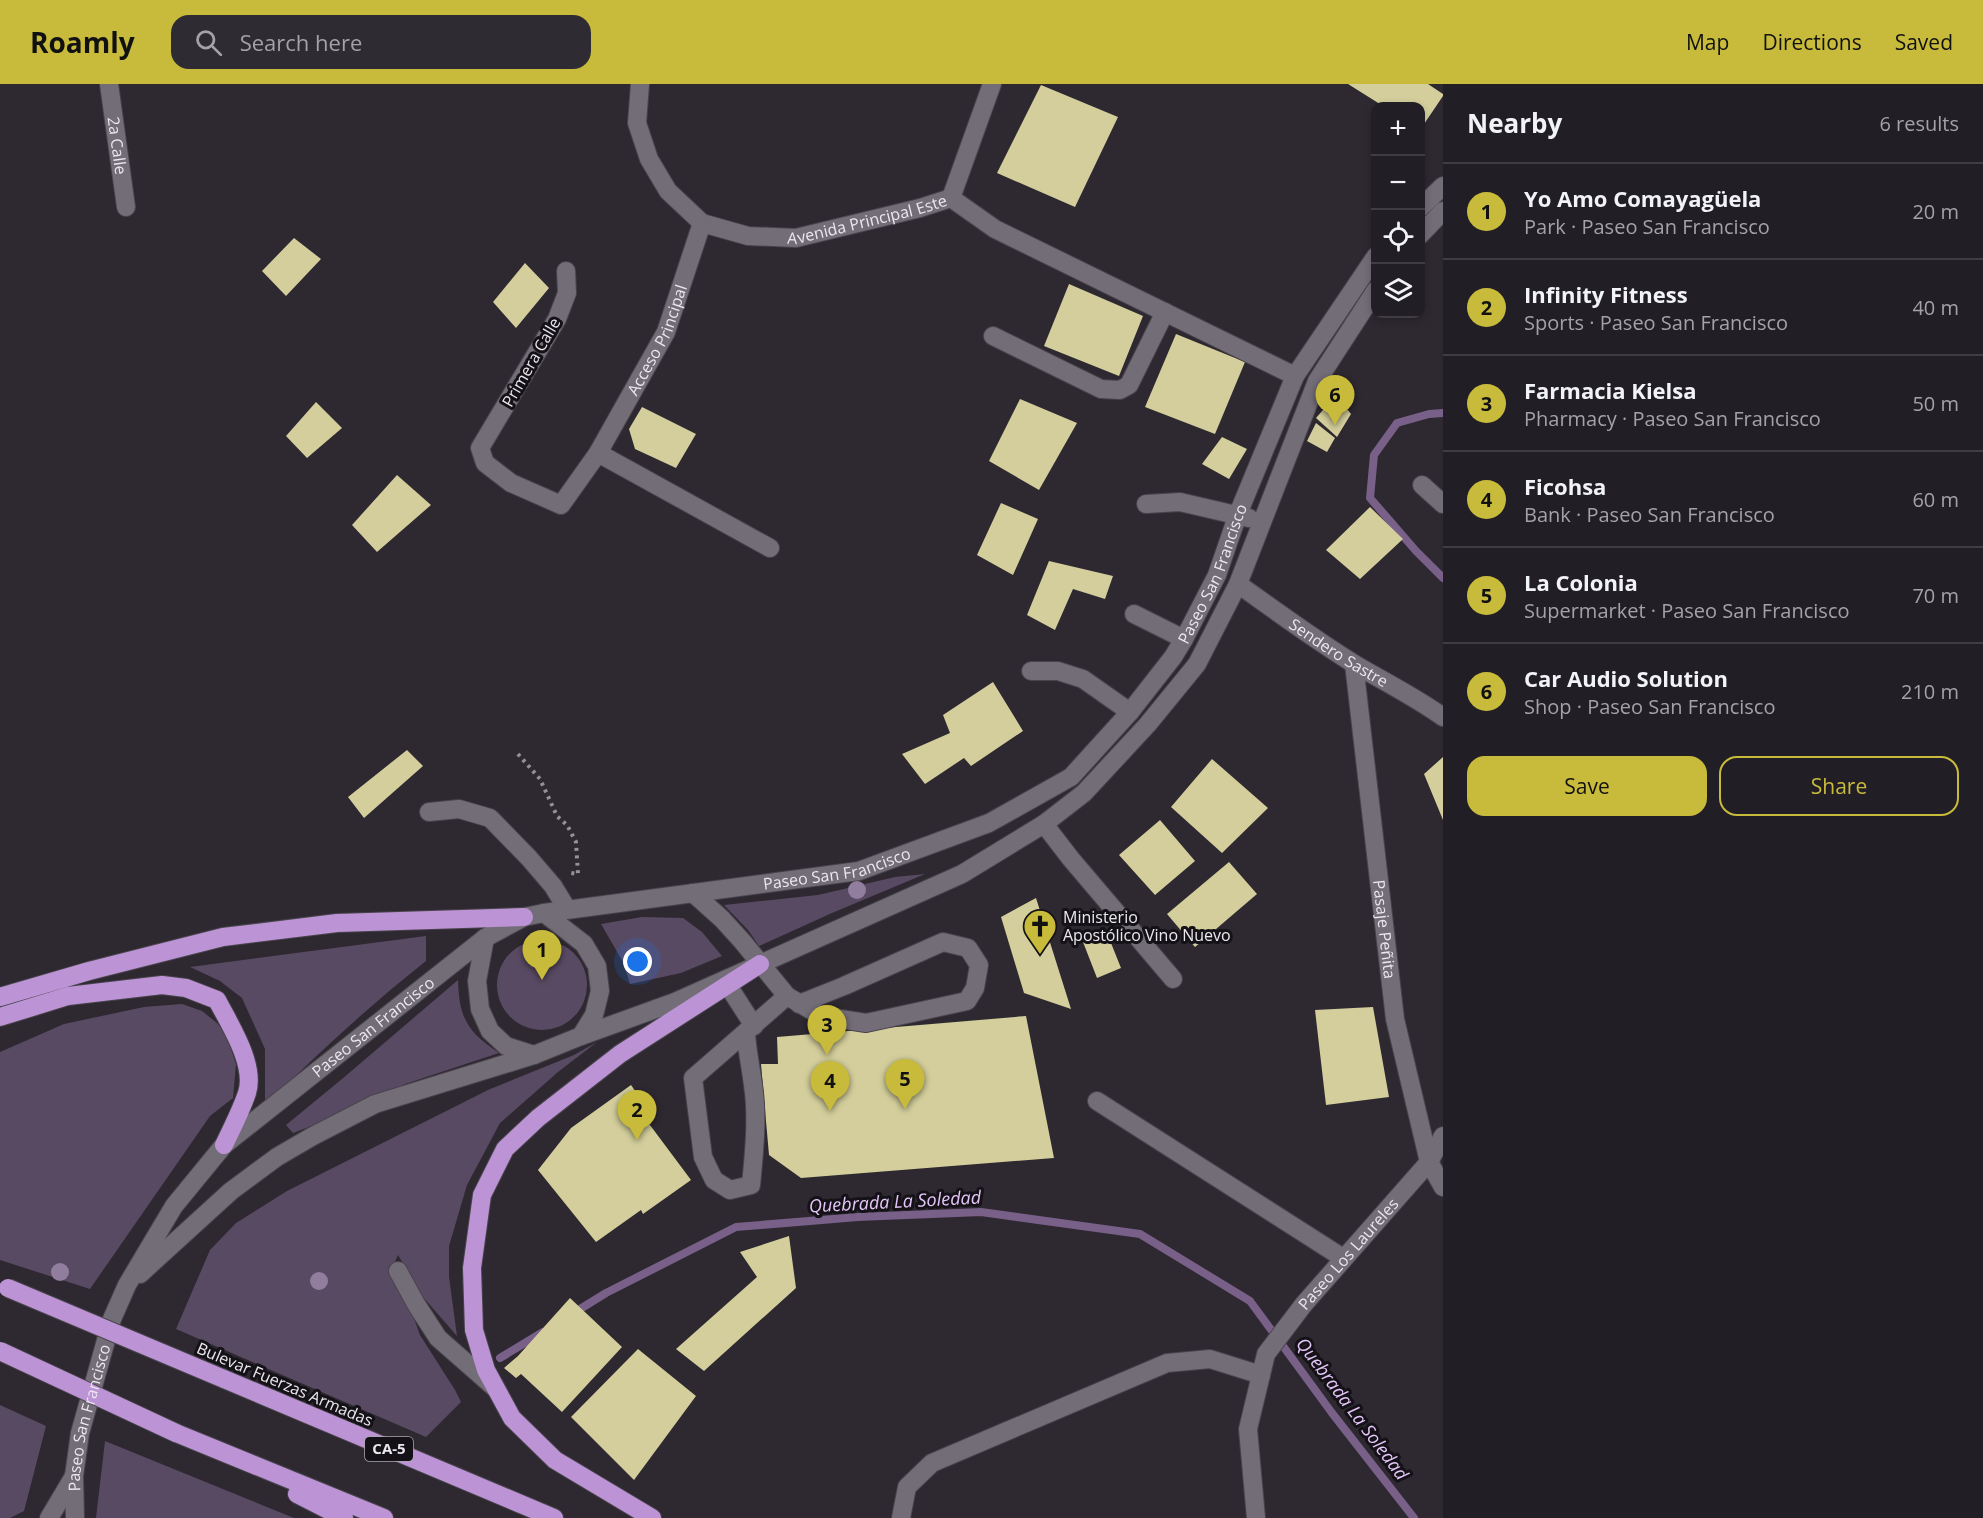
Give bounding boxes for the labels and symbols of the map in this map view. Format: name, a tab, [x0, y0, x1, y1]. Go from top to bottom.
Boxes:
street label: 2a Calle	[103, 115, 132, 176]
street label: Avenida Principal Este	[787, 189, 950, 249]
street label: Acceso Principal	[622, 282, 692, 399]
street label: Primera Calle	[497, 313, 565, 411]
pin: 6	[1316, 376, 1354, 425]
street label: Paseo San Francisco	[1172, 500, 1252, 648]
street label: Sendero Sastre	[1285, 613, 1392, 692]
street label: Paseo San Francisco	[762, 842, 913, 895]
street label: Pasaje Peñita	[1368, 879, 1401, 980]
place label: Ministerio Apostólico Vino Nuevo	[1063, 906, 1231, 946]
church icon: Ministerio Apostólico Vino Nuevo	[1022, 908, 1058, 955]
pin: 1	[522, 930, 562, 980]
your location	[623, 947, 652, 976]
street label: Paseo San Francisco	[307, 971, 439, 1082]
pin: 3	[808, 1006, 846, 1055]
pin: 5	[886, 1060, 924, 1109]
pin: 4	[810, 1062, 850, 1111]
pin: 2	[618, 1090, 656, 1140]
water label: Quebrada La Soledad	[808, 1184, 982, 1217]
street label: Paseo Los Laureles	[1293, 1193, 1403, 1314]
water label: Quebrada La Soledad	[1291, 1332, 1415, 1485]
street label: Bulevar Fuerzas Armadas	[194, 1337, 376, 1431]
street label: Paseo San Francisco	[63, 1342, 115, 1492]
road number: CA-5	[365, 1437, 413, 1461]

